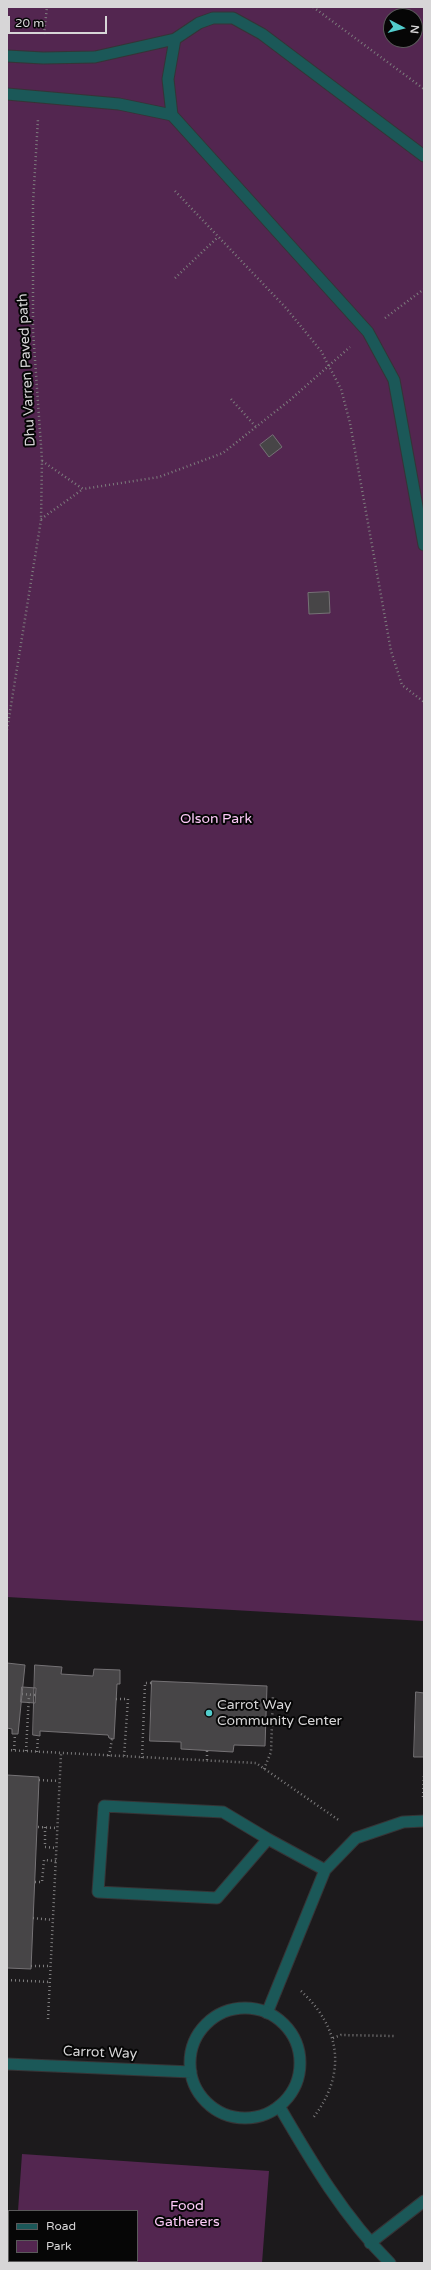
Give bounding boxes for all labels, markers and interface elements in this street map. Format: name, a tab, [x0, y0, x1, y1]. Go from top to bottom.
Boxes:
scale bar	[10, 8, 109, 34]
north arrow	[383, 8, 423, 48]
text: 20 m	[15, 16, 44, 30]
text: N	[407, 24, 421, 35]
street label: Dhu Varren Paved path	[15, 293, 39, 447]
park label: Olson Park	[180, 811, 252, 827]
place label: Carrot Way Community Center	[217, 1697, 342, 1730]
marker: Carrot Way Community Center	[204, 1708, 214, 1718]
street label: Carrot Way	[63, 2043, 137, 2063]
park label: Food Gatherers	[154, 2198, 220, 2230]
legend	[8, 2210, 138, 2262]
text: Road	[46, 2219, 76, 2233]
text: Park	[46, 2239, 72, 2253]

